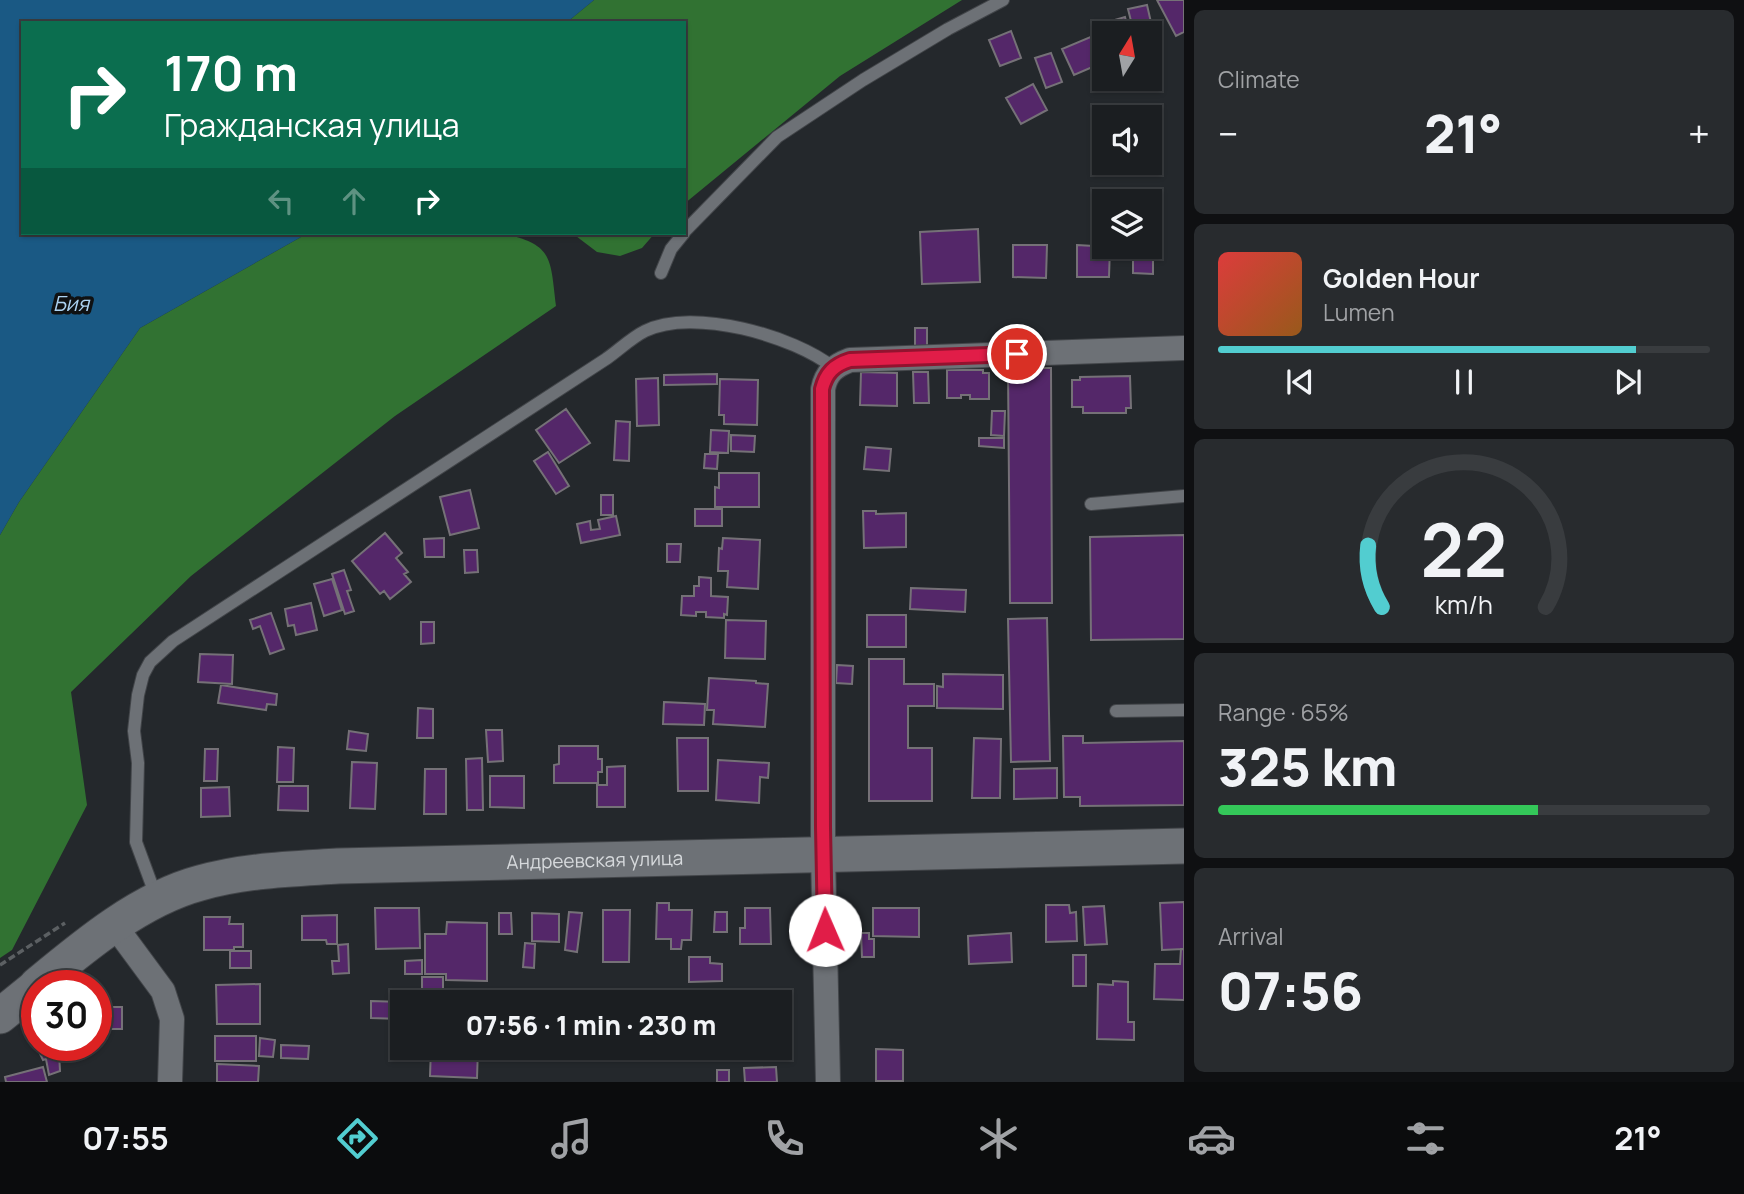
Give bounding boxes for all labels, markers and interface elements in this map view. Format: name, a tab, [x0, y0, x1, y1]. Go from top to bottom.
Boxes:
north arrow	[1092, 21, 1162, 91]
map controls	[1092, 21, 1162, 259]
text: 170 m	[164, 39, 298, 106]
icon: right	[49, 49, 140, 140]
text: Climate	[1218, 63, 1300, 95]
text: 21°	[1424, 98, 1503, 169]
text: Гражданская улица	[164, 103, 459, 147]
button: sound	[1092, 105, 1162, 175]
text: −	[1218, 107, 1239, 159]
text: +	[1688, 107, 1710, 159]
icon: left	[262, 182, 300, 220]
icon: ahead	[335, 182, 373, 220]
icon: right	[408, 182, 446, 220]
button: layers	[1092, 189, 1162, 259]
text: Golden Hour	[1323, 260, 1480, 296]
water label: Бия	[53, 289, 91, 317]
text: Lumen	[1323, 296, 1395, 328]
pin	[987, 324, 1047, 384]
icon: arrive	[998, 335, 1036, 373]
icon: previous	[1281, 363, 1319, 401]
icon: pause	[1445, 363, 1483, 401]
icon: next	[1609, 363, 1647, 401]
text: 22	[1421, 499, 1507, 599]
text: km/h	[1435, 587, 1493, 622]
text: Range · 65%	[1218, 696, 1349, 728]
text: 325 km	[1218, 731, 1398, 802]
street label: Андреевская улица	[506, 845, 684, 875]
position arrow	[788, 893, 862, 967]
text: Arrival	[1218, 920, 1284, 952]
text: 07:56	[1218, 955, 1363, 1026]
speed limit sign: 30	[21, 970, 112, 1061]
text: 07:56 · 1 min · 230 m	[466, 1007, 716, 1043]
icon: directions	[333, 1114, 382, 1163]
icon: music	[547, 1114, 596, 1163]
icon: phone	[760, 1114, 809, 1163]
icon: climate	[974, 1114, 1023, 1163]
icon: car	[1187, 1114, 1236, 1163]
icon: filters	[1401, 1114, 1450, 1163]
text: 07:55	[82, 1116, 169, 1160]
text: 21°	[1614, 1116, 1662, 1160]

